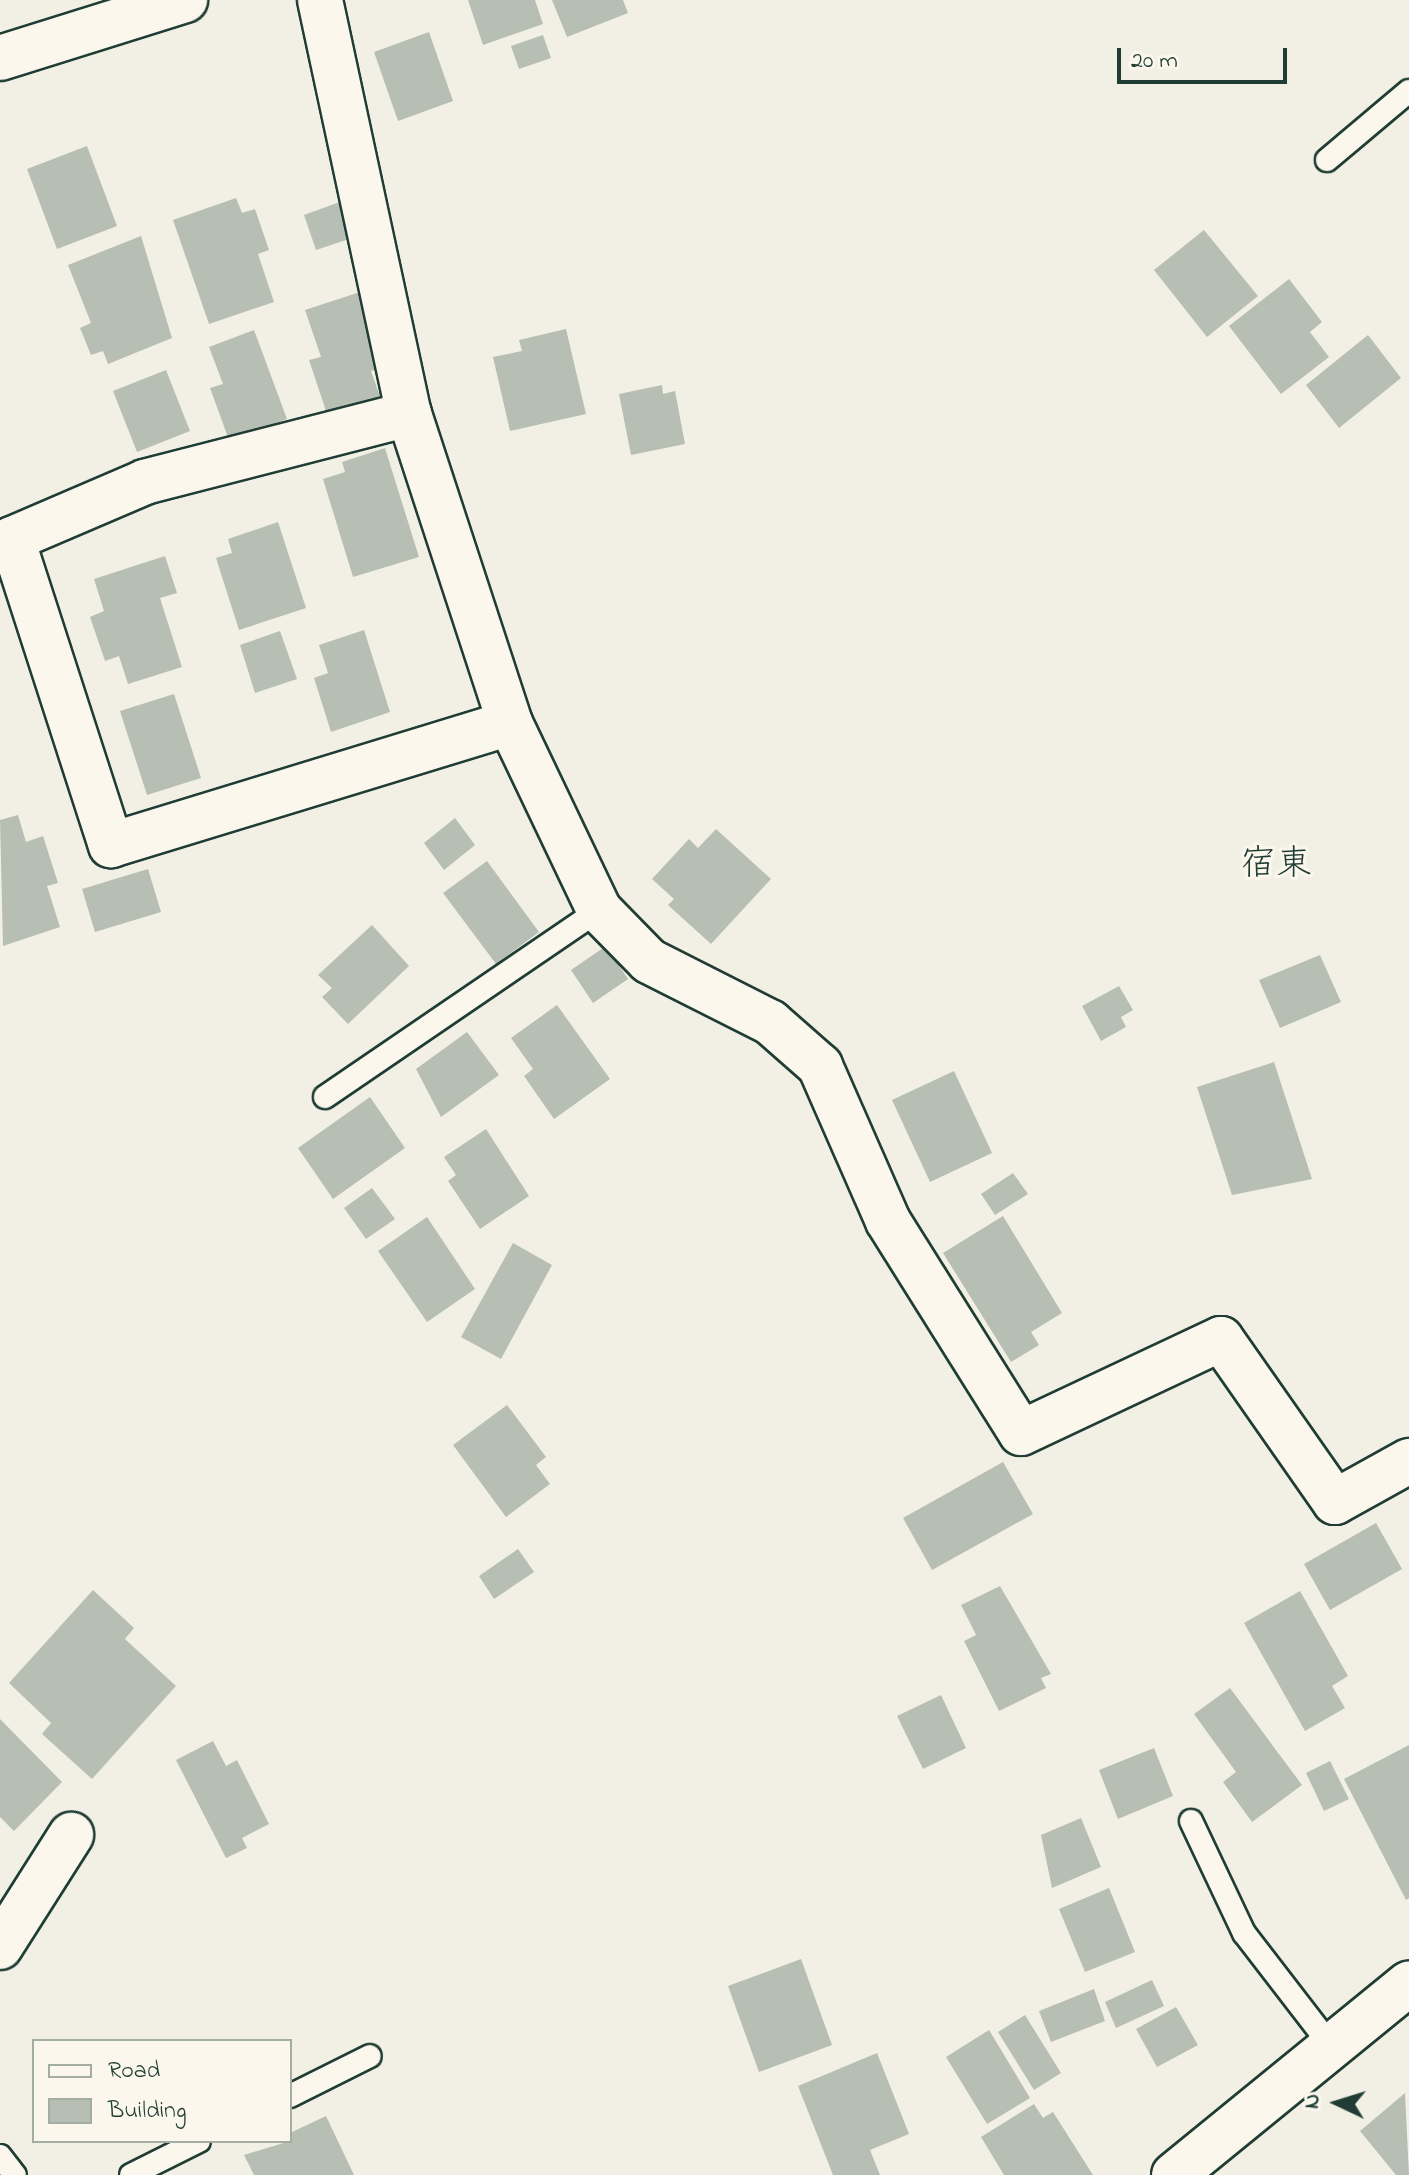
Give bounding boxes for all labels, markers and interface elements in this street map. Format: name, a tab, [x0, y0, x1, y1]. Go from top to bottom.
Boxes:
scale bar	[1121, 32, 1291, 82]
text: 20 m	[1131, 44, 1178, 79]
district label: 宿東	[1240, 844, 1312, 888]
legend	[32, 2039, 292, 2143]
text: Road	[108, 2054, 160, 2089]
north arrow	[1297, 2063, 1377, 2143]
text: N	[1297, 2093, 1330, 2110]
text: Building	[108, 2094, 187, 2129]

